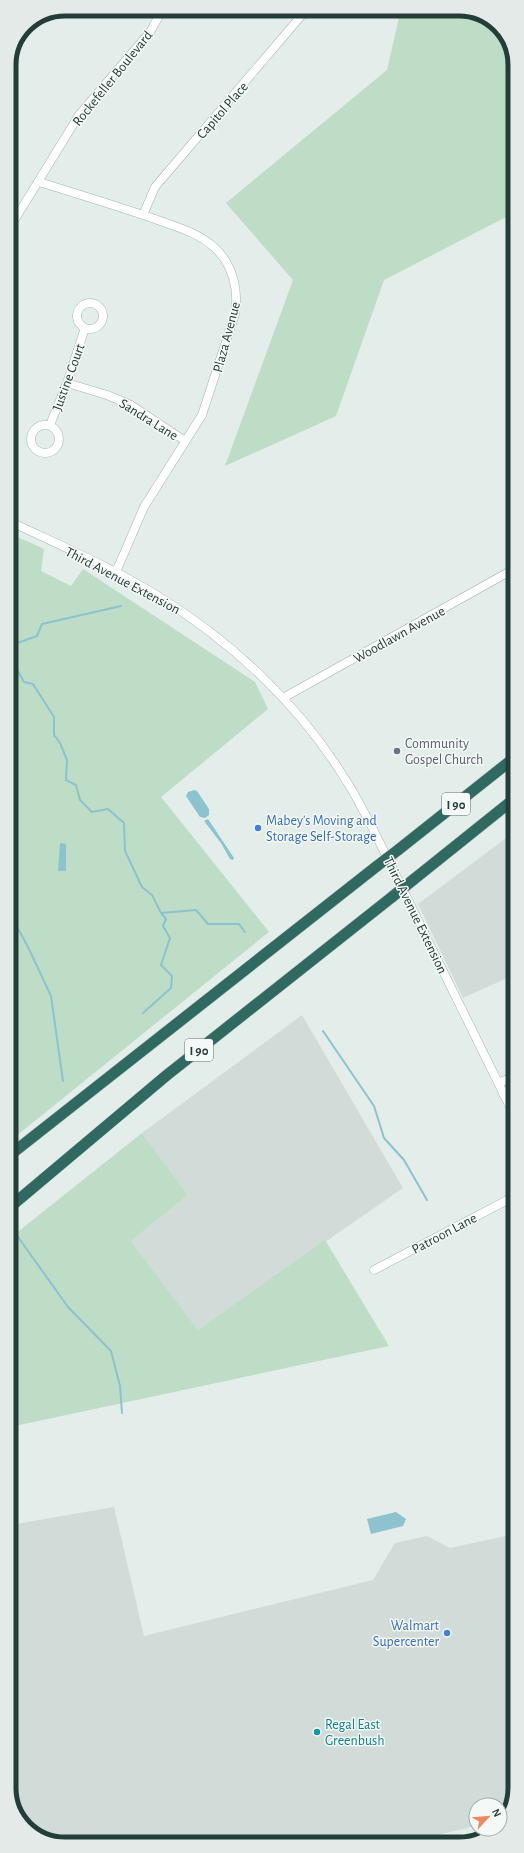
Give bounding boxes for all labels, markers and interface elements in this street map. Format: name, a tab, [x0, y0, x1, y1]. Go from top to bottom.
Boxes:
street label: Rockefeller Boulevard	[70, 28, 155, 129]
street label: Capitol Place	[194, 80, 251, 142]
street label: Plaza Avenue	[211, 300, 243, 374]
street label: Justine Court	[50, 341, 88, 413]
street label: Sandra Lane	[117, 396, 180, 443]
street label: Third Avenue Extension	[63, 545, 182, 617]
street label: Woodlawn Avenue	[351, 604, 448, 666]
place label: Community Gospel Church	[405, 737, 483, 767]
marker: Community Gospel Church	[392, 746, 402, 756]
road number: I 90	[442, 793, 470, 815]
place label: Mabey's Moving and Storage Self-Storage	[266, 814, 377, 844]
marker: Mabey's Moving and Storage Self-Storage	[253, 823, 263, 833]
street label: Third Avenue Extension	[381, 855, 449, 976]
road number: I 90	[185, 1039, 213, 1061]
street label: Patroon Lane	[410, 1211, 479, 1257]
place label: Walmart Supercenter	[373, 1619, 440, 1649]
marker: Walmart Supercenter	[442, 1628, 452, 1638]
place label: Regal East Greenbush	[325, 1718, 385, 1748]
marker: Regal East Greenbush	[312, 1727, 322, 1737]
north arrow	[468, 1797, 508, 1837]
text: N	[490, 1807, 503, 1819]

